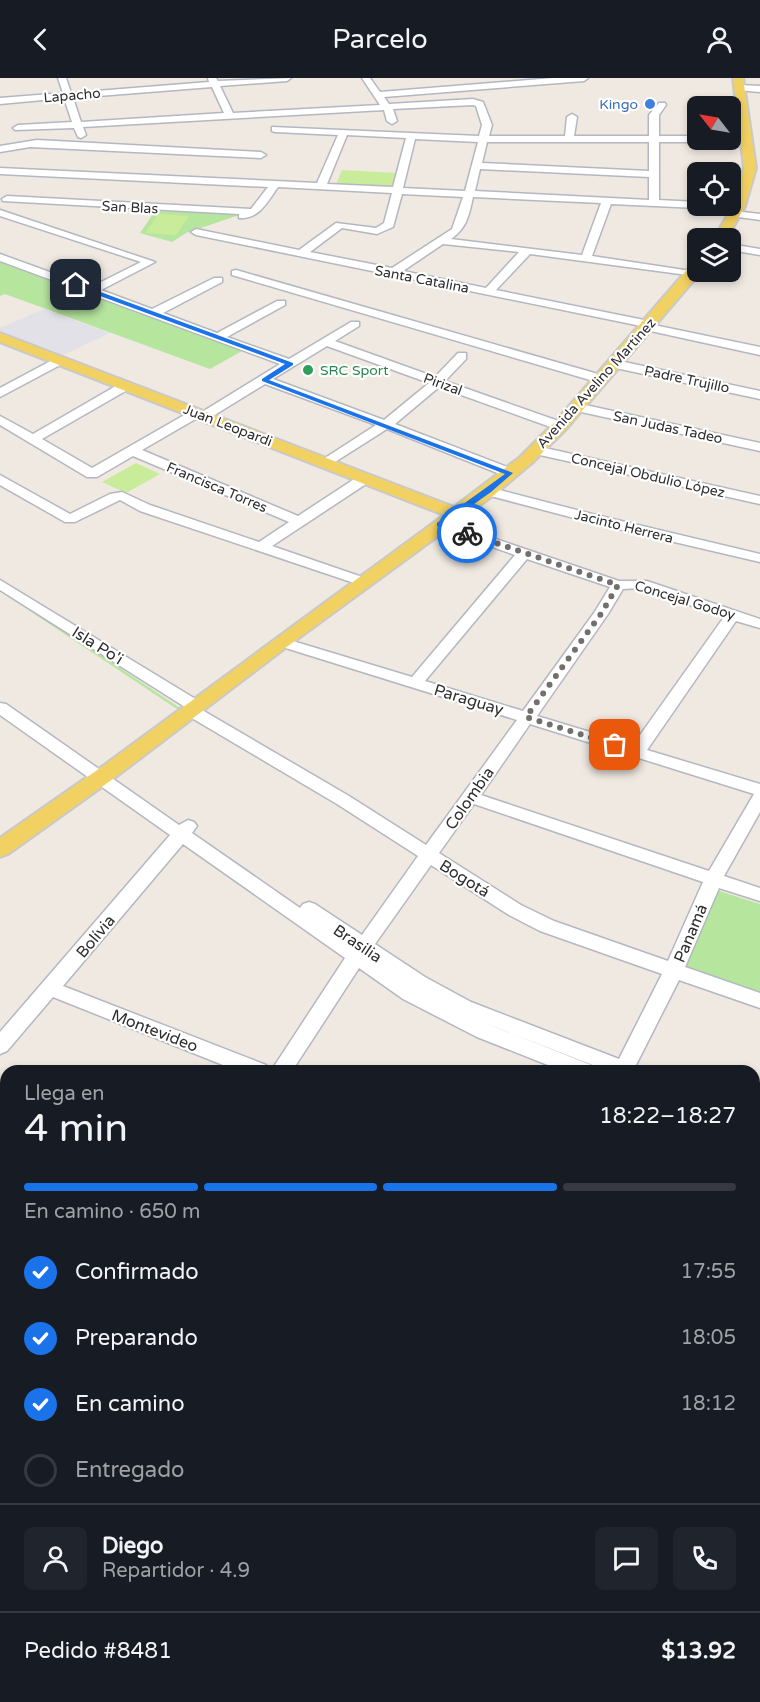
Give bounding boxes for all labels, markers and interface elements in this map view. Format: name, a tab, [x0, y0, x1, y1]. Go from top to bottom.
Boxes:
icon: back	[24, 23, 57, 56]
text: Parcelo	[332, 23, 428, 56]
icon: person	[703, 23, 736, 56]
street label: Lapacho	[43, 85, 101, 106]
place label: Kingo	[599, 96, 638, 113]
north arrow	[687, 96, 741, 150]
map controls	[687, 96, 741, 282]
marker: Kingo	[643, 97, 657, 111]
button: locate	[687, 162, 741, 216]
street label: San Blas	[101, 198, 159, 217]
button: layers	[687, 228, 741, 282]
pin	[50, 259, 101, 310]
street label: Santa Catalina	[373, 262, 471, 297]
icon: home	[59, 268, 92, 301]
street label: Avenida Avelino Martinez	[533, 315, 659, 452]
place label: SRC Sport	[320, 362, 389, 379]
street label: Padre Trujillo	[643, 362, 731, 397]
marker: SRC Sport	[301, 363, 315, 377]
street label: Pirizal	[421, 370, 465, 399]
street label: Juan Leopardi	[181, 401, 275, 450]
street label: San Judas Tadeo	[612, 408, 724, 447]
street label: Concejal Obdulio López	[569, 450, 726, 501]
street label: Francisca Torres	[164, 459, 270, 516]
courier	[437, 503, 497, 563]
street label: Jacinto Herrera	[573, 506, 675, 547]
icon: bike	[451, 517, 484, 550]
street label: Concejal Godoy	[632, 577, 738, 624]
street label: Isla Po'i	[68, 622, 127, 669]
street label: Paraguay	[431, 680, 506, 720]
pin	[589, 719, 640, 770]
icon: bag	[598, 728, 631, 761]
street label: Colombia	[441, 763, 499, 834]
street label: Bogotá	[436, 856, 493, 902]
street label: Panamá	[670, 901, 712, 966]
street label: Bolívia	[72, 911, 120, 962]
street label: Brasilia	[329, 920, 386, 967]
street label: Montevideo	[109, 1005, 201, 1057]
text: Llega en	[24, 1082, 104, 1106]
text: 18:22–18:27	[599, 1103, 736, 1129]
text: 4 min	[24, 1105, 128, 1152]
text: En camino · 650 m	[24, 1200, 200, 1224]
icon: check	[24, 1256, 57, 1289]
text: Confirmado	[75, 1259, 199, 1285]
text: 17:55	[681, 1260, 736, 1284]
icon: check	[24, 1322, 57, 1355]
text: Preparando	[75, 1325, 198, 1351]
text: 18:05	[681, 1326, 736, 1350]
icon: check	[24, 1388, 57, 1421]
text: En camino	[75, 1391, 185, 1417]
text: 18:12	[681, 1392, 736, 1416]
text: Entregado	[75, 1457, 184, 1483]
button: person	[24, 1527, 87, 1590]
button: chat	[595, 1527, 658, 1590]
button: phone	[673, 1527, 736, 1590]
text: Diego	[102, 1533, 164, 1559]
text: Repartidor · 4.9	[102, 1559, 250, 1583]
text: Pedido #8481	[24, 1638, 172, 1664]
text: $13.92	[661, 1638, 736, 1664]

